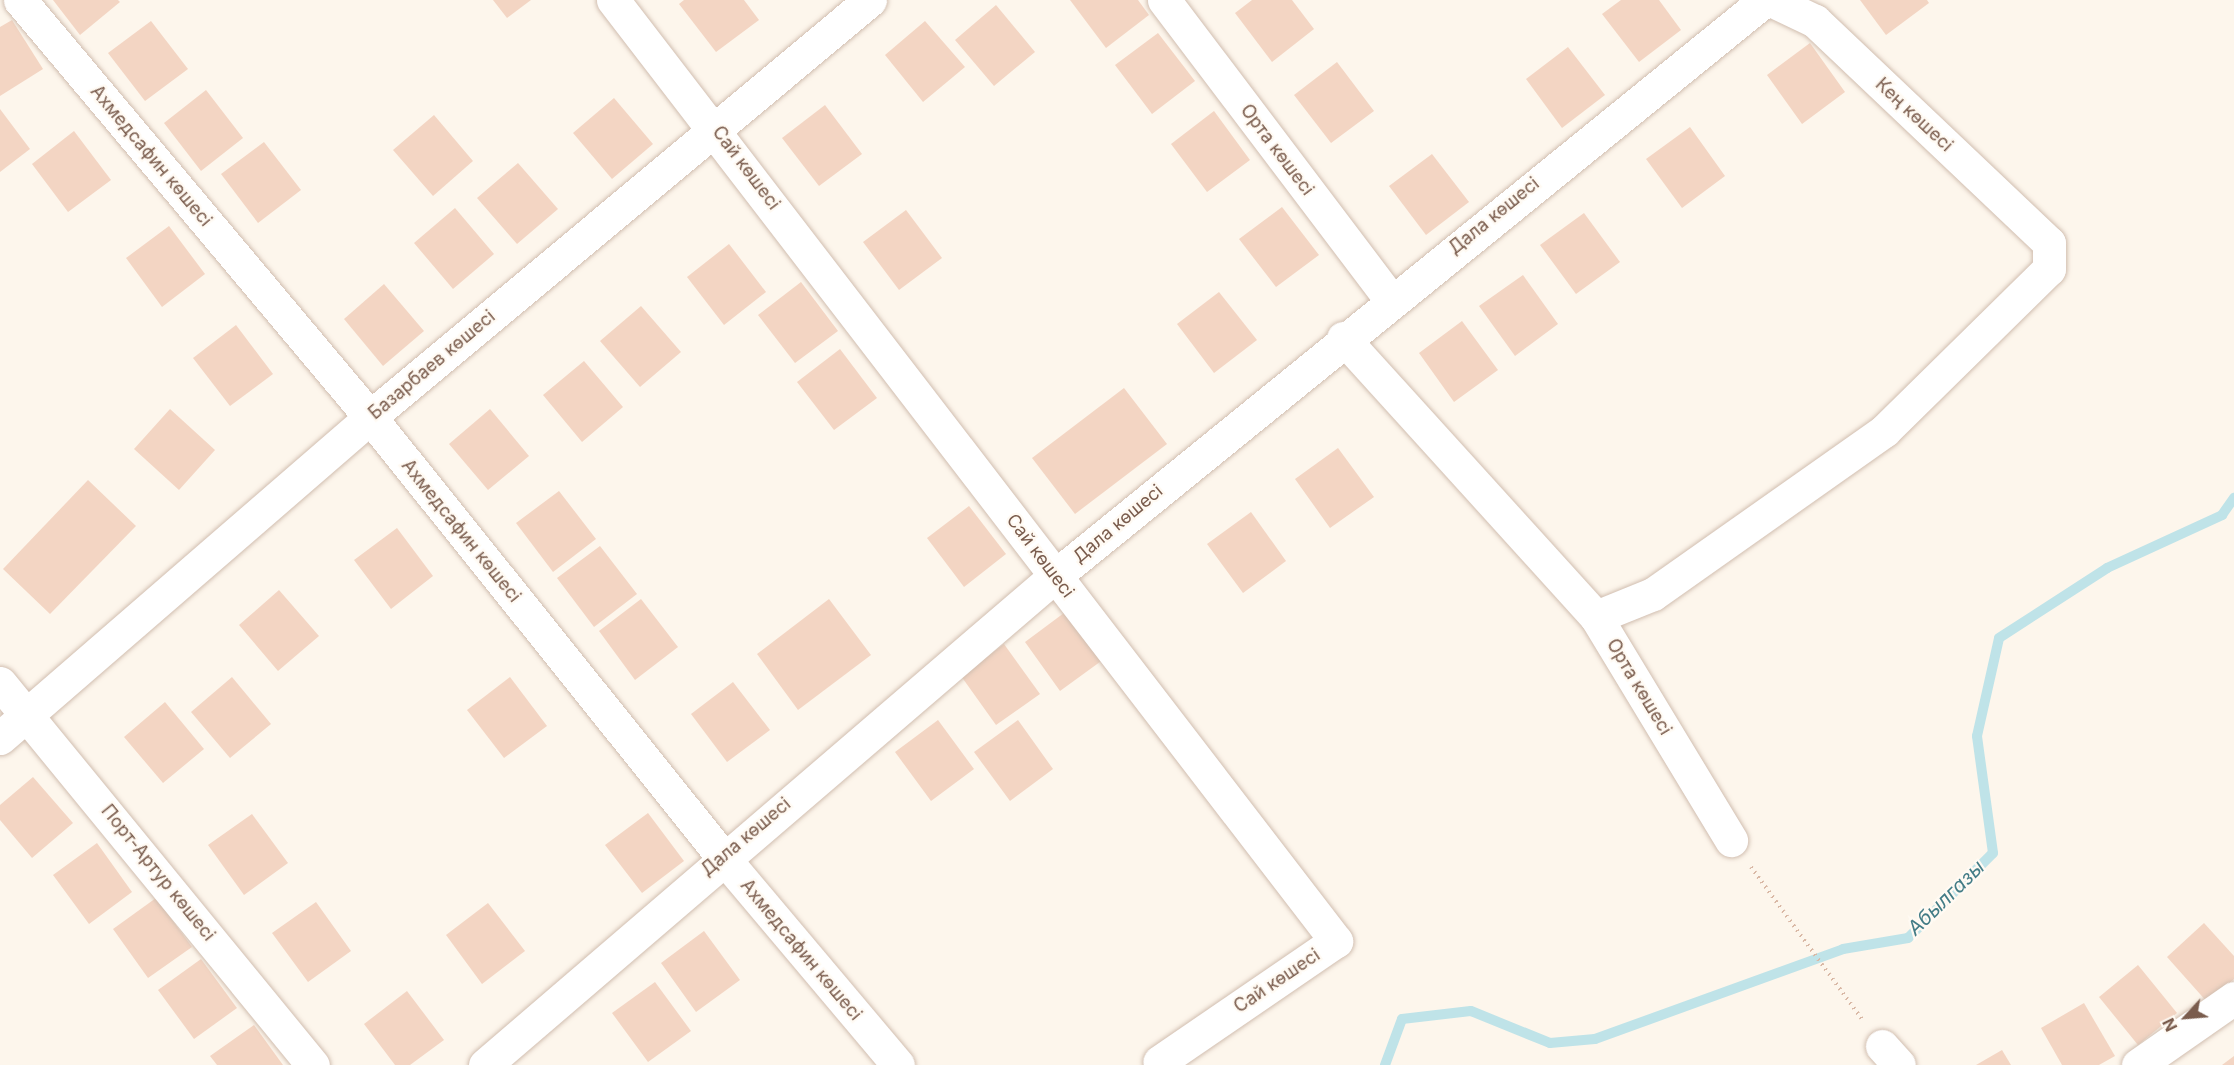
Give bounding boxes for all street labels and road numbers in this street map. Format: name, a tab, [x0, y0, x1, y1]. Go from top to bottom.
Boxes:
street label: Кең көшесі	[1871, 74, 1957, 156]
street label: Ахмедсафин көшесі	[86, 81, 216, 231]
street label: Орта көшесі	[1236, 100, 1318, 200]
street label: Сай көшесі	[708, 122, 784, 214]
street label: Дала көшесі	[1444, 173, 1544, 259]
street label: Базарбаев көшесі	[364, 306, 500, 424]
street label: Ахмедсафин көшесі	[397, 455, 525, 607]
street label: Дала көшесі	[1069, 480, 1167, 568]
street label: Сай көшесі	[1002, 510, 1078, 602]
street label: Орта көшесі	[1602, 635, 1676, 739]
street label: Дала көшесі	[697, 793, 795, 881]
street label: Порт-Артур көшесі	[96, 801, 220, 945]
street label: Ахмедсафин көшесі	[736, 875, 866, 1025]
street label: Сай көшесі	[1230, 944, 1324, 1018]

